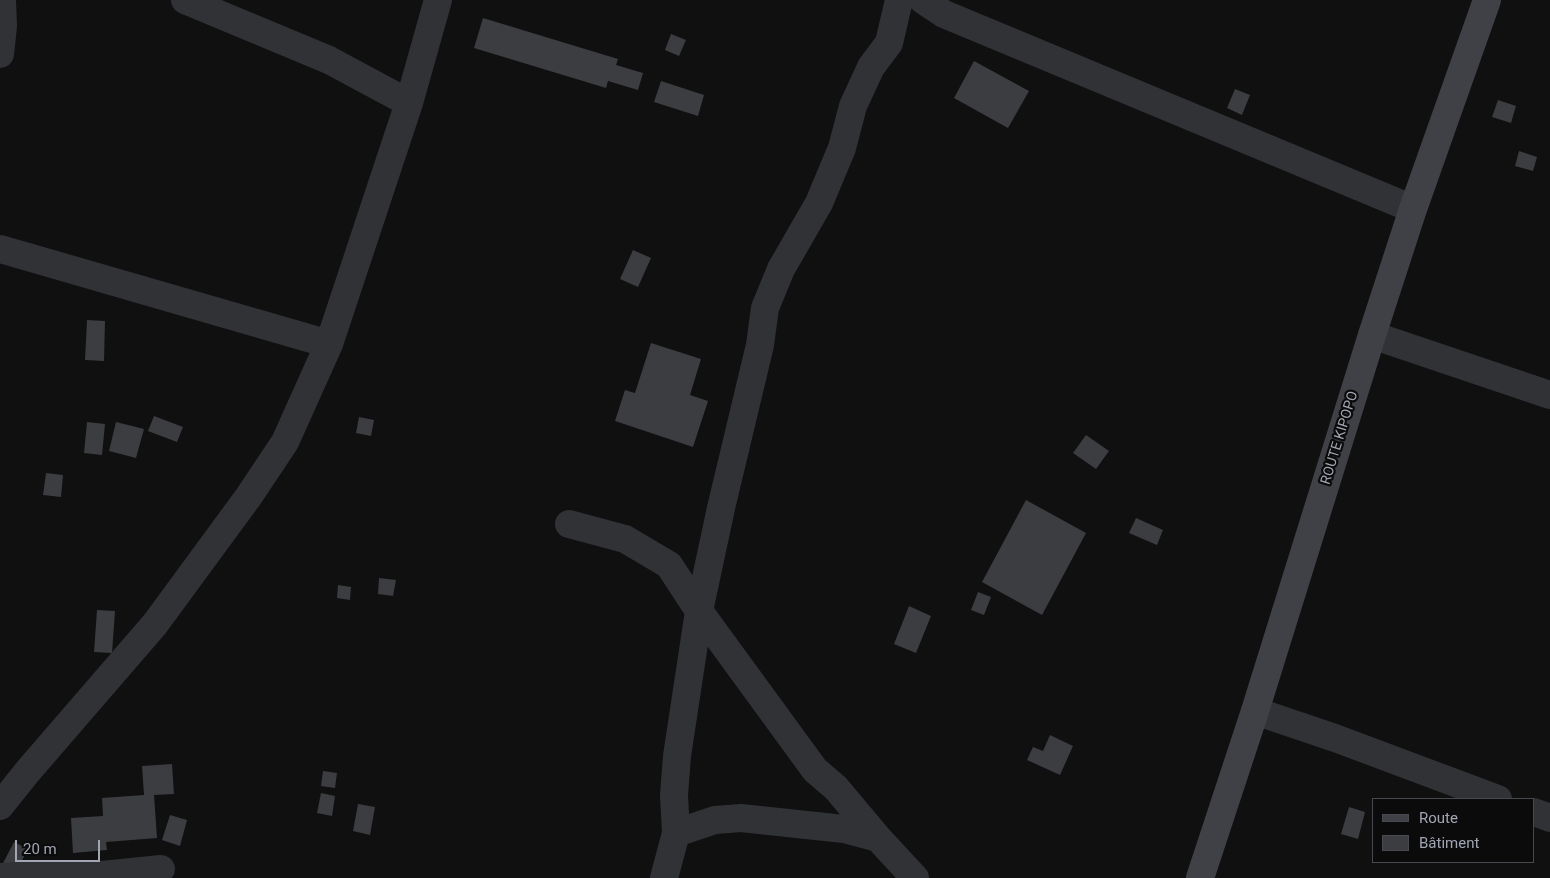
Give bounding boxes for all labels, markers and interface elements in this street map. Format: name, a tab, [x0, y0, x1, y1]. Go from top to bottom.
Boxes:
street label: ROUTE KIPOPO	[1318, 389, 1362, 487]
legend	[1372, 798, 1535, 863]
text: Route	[1419, 809, 1458, 827]
scale bar	[18, 830, 102, 862]
text: Bâtiment	[1419, 834, 1479, 852]
text: 20 m	[23, 840, 57, 858]

